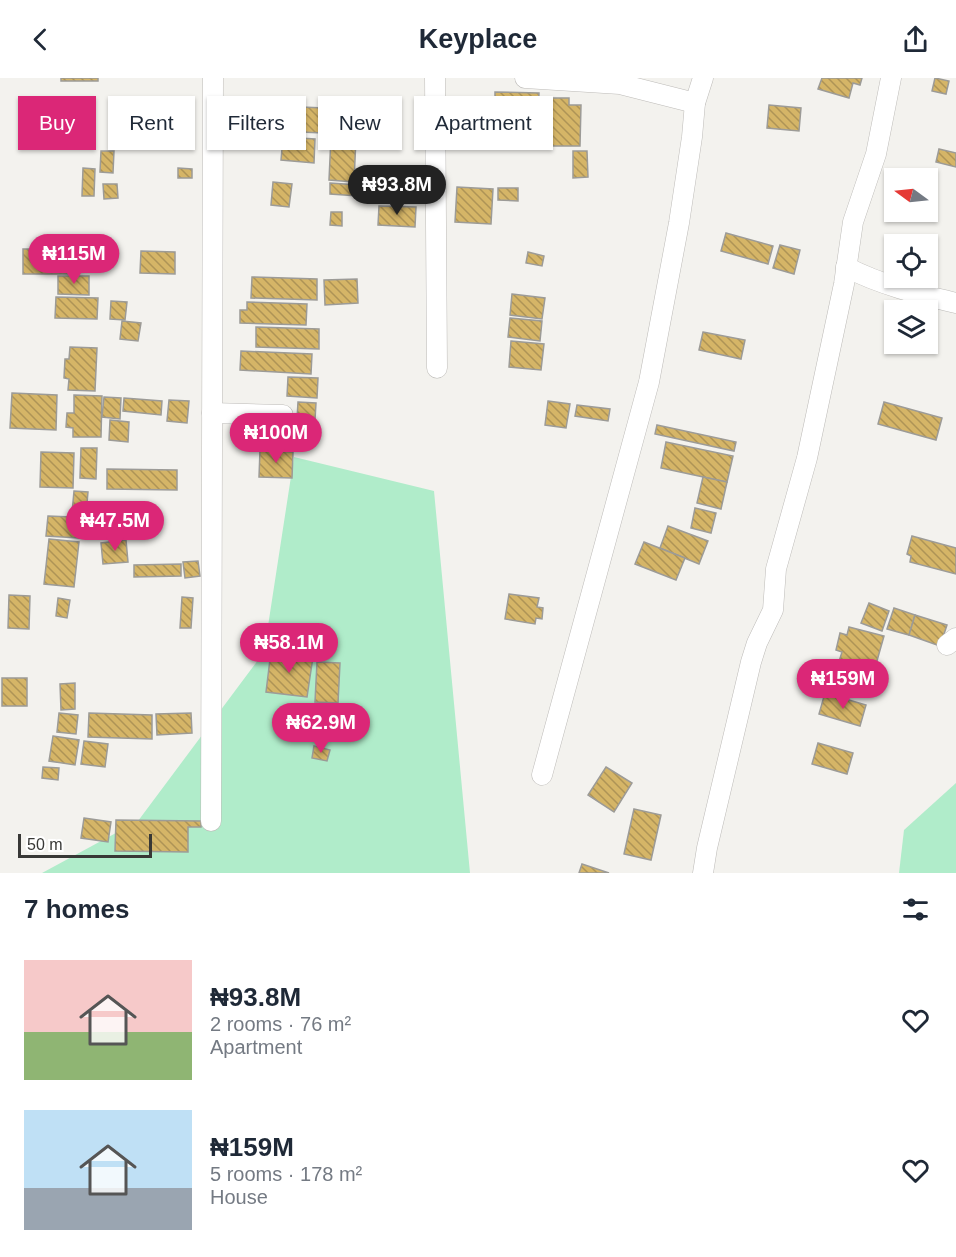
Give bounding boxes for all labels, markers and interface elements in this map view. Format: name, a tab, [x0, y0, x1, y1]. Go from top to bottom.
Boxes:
icon: back	[24, 23, 57, 56]
icon: share	[899, 23, 932, 56]
text: Keyplace	[419, 24, 537, 54]
chip: Buy	[18, 96, 96, 150]
chip: Rent	[108, 96, 195, 150]
chip: Filters	[207, 96, 306, 150]
chip: New	[318, 96, 402, 150]
chip: Apartment	[414, 96, 553, 150]
pin: ₦93.8M	[348, 165, 446, 216]
north arrow	[884, 168, 938, 222]
map controls	[884, 168, 938, 354]
text: ₦93.8M	[362, 173, 432, 195]
pin: ₦115M	[32, 234, 116, 285]
button: locate	[884, 234, 938, 288]
text: ₦115M	[42, 242, 106, 264]
button: layers	[884, 300, 938, 354]
pin: ₦100M	[234, 413, 318, 464]
text: ₦100M	[244, 421, 308, 443]
pin: ₦47.5M	[66, 501, 164, 552]
text: ₦47.5M	[80, 509, 150, 531]
pin: ₦58.1M	[240, 623, 338, 674]
text: ₦58.1M	[254, 631, 324, 653]
pin: ₦159M	[801, 659, 885, 710]
text: ₦159M	[811, 667, 875, 689]
pin: ₦62.9M	[272, 703, 370, 754]
text: ₦62.9M	[286, 711, 356, 733]
scale bar	[18, 831, 152, 858]
text: 50 m	[27, 836, 63, 853]
icon: filters	[899, 893, 932, 926]
text: 7 homes	[24, 894, 130, 924]
text: ₦93.8M	[210, 982, 301, 1012]
icon: home	[72, 984, 144, 1056]
icon: heart	[899, 1004, 932, 1037]
text: 2 rooms · 76 m²	[210, 1013, 351, 1035]
text: Apartment	[210, 1036, 302, 1058]
text: ₦159M	[210, 1132, 294, 1162]
icon: home	[72, 1134, 144, 1206]
icon: heart	[899, 1154, 932, 1187]
text: 5 rooms · 178 m²	[210, 1163, 362, 1185]
text: House	[210, 1186, 268, 1208]

